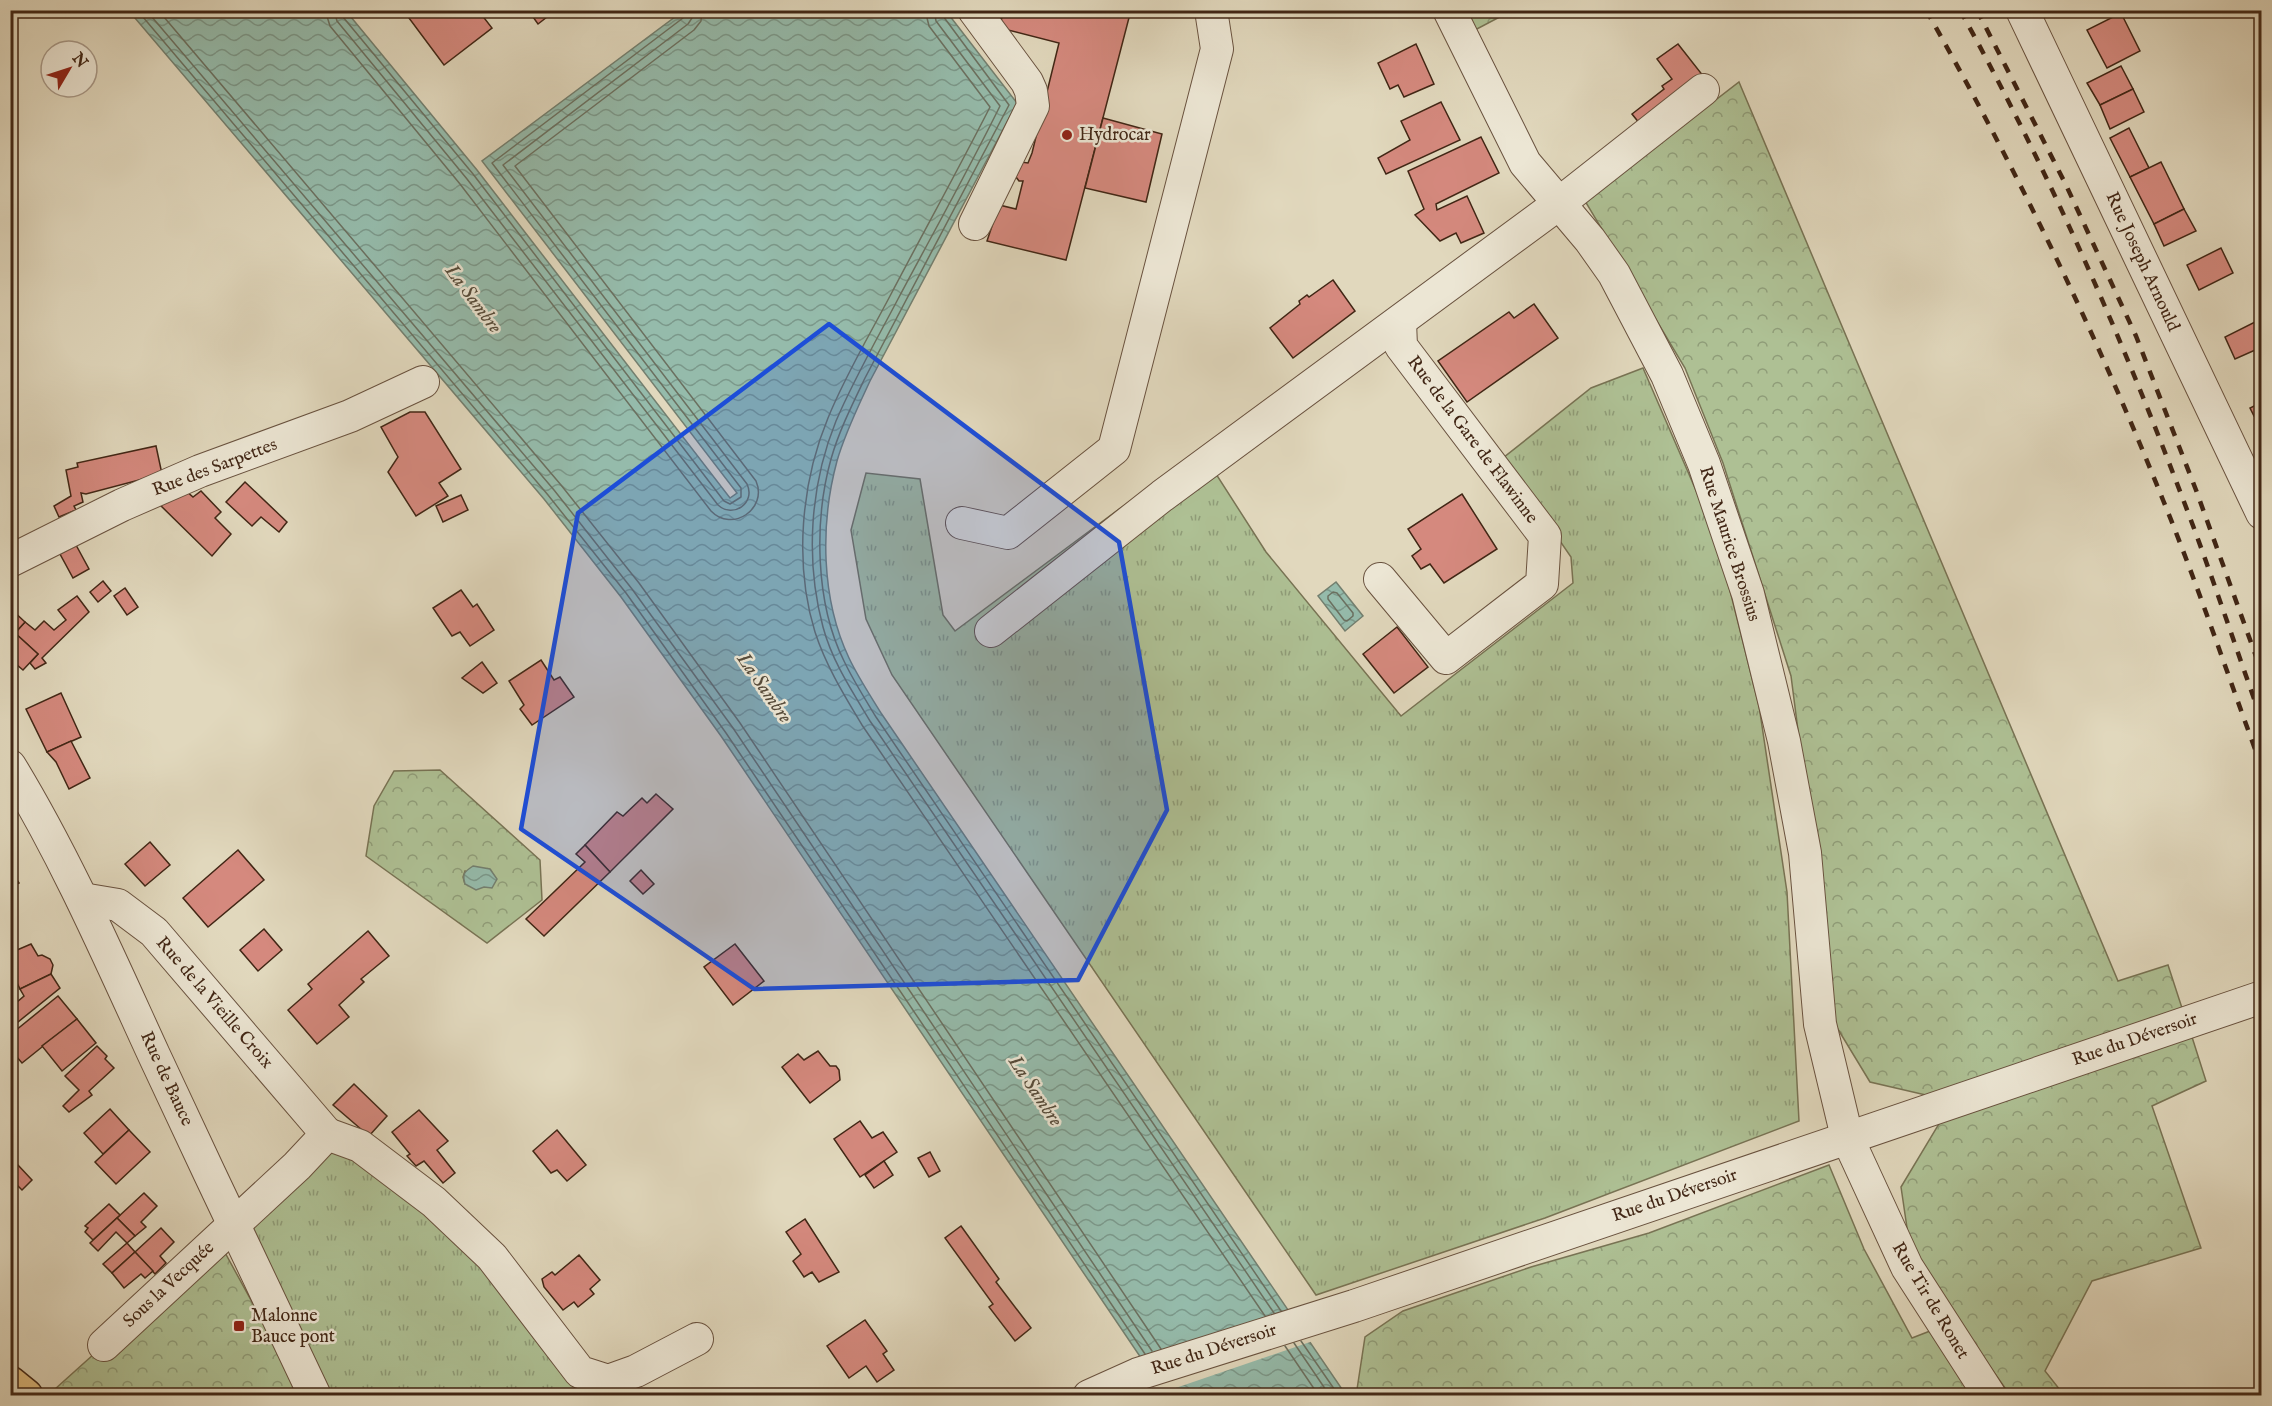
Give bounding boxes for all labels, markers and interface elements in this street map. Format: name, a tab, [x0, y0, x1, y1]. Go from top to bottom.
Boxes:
north arrow	[39, 39, 99, 99]
text: N	[66, 48, 91, 73]
place label: Hydrocar	[1079, 124, 1151, 147]
marker: Hydrocar	[1060, 128, 1074, 142]
street label: Rue Joseph Arnould	[2100, 189, 2185, 336]
water label: La Sambre	[438, 259, 507, 339]
street label: Rue de la Gare de Flawinne	[1401, 352, 1543, 528]
street label: Rue des Sarpettes	[149, 434, 281, 502]
street label: Rue Maurice Brossius	[1693, 464, 1765, 624]
water label: La Sambre	[730, 647, 798, 728]
street label: Rue de la Vieille Croix	[150, 932, 278, 1074]
street label: Rue du Déversoir	[2069, 1008, 2201, 1072]
street label: Rue de Bauce	[134, 1028, 198, 1130]
water label: La Sambre	[1002, 1050, 1068, 1132]
street label: Rue du Déversoir	[1609, 1164, 1741, 1228]
street label: Sous la Vecquée	[118, 1237, 220, 1333]
street label: Rue Tir de Ronet	[1886, 1238, 1974, 1364]
place label: Malonne Bauce pont	[251, 1305, 335, 1349]
marker: Malonne Bauce pont	[232, 1319, 246, 1333]
street label: Rue du Déversoir	[1148, 1319, 1280, 1381]

